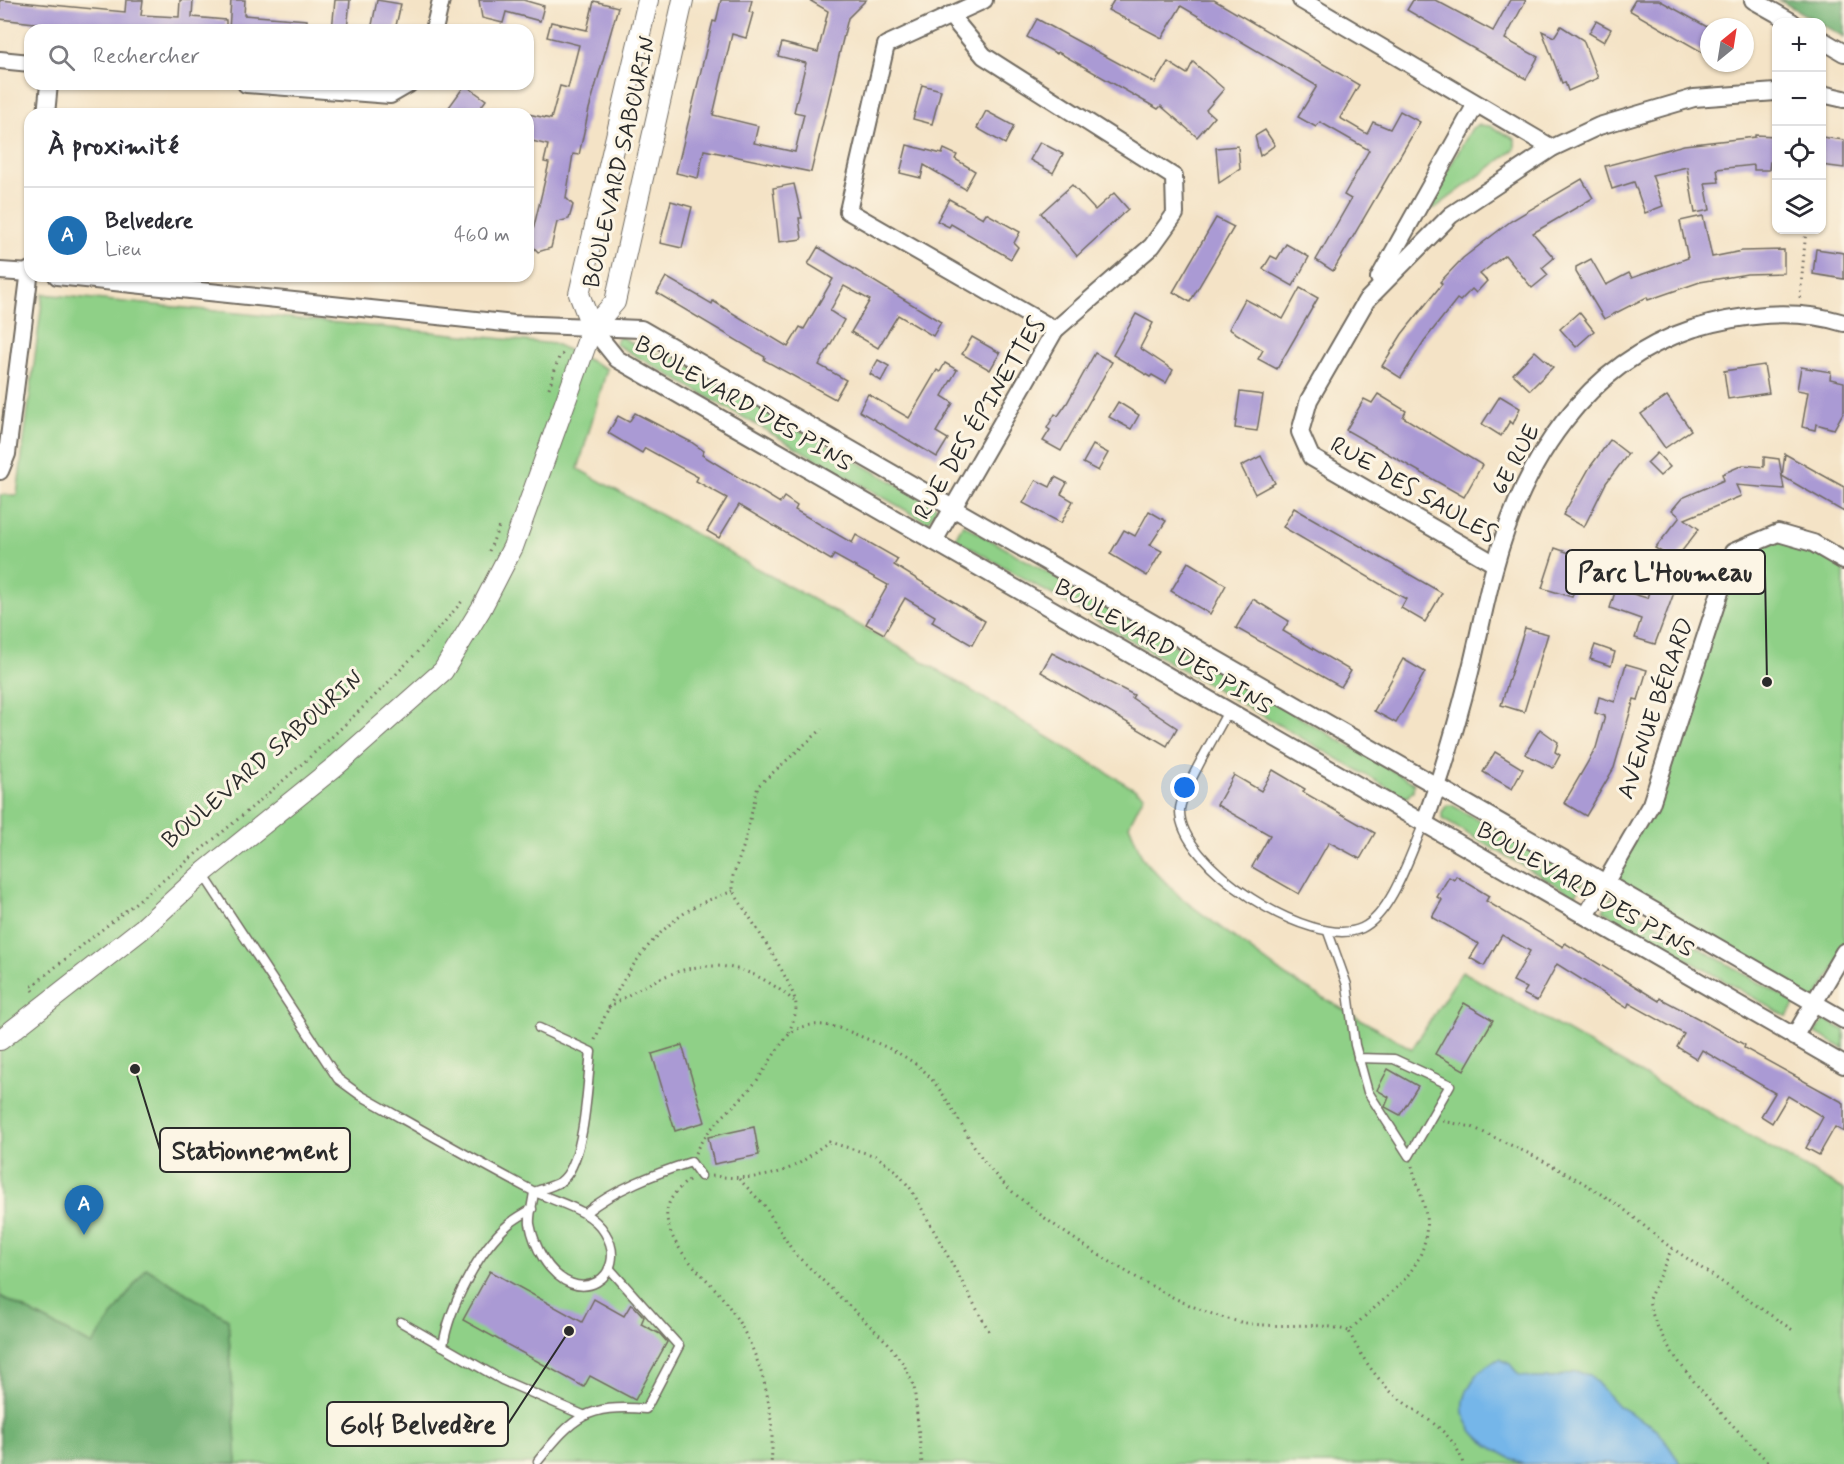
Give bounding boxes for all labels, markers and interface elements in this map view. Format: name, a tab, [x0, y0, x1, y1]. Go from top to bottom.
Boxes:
north arrow	[1700, 18, 1754, 72]
map controls	[1772, 18, 1826, 234]
button: +	[1772, 18, 1826, 72]
search box	[24, 24, 534, 90]
street label: BOULEVARD SABOURIN	[576, 33, 665, 291]
icon: search	[45, 41, 78, 74]
text: Rechercher	[93, 43, 200, 71]
button: −	[1772, 72, 1826, 126]
button: locate	[1772, 126, 1826, 180]
text: À proximité	[48, 130, 179, 164]
button: layers	[1772, 180, 1826, 234]
text: Belvedere	[105, 208, 193, 236]
text: A	[61, 222, 74, 249]
text: 460 m	[454, 222, 510, 249]
text: Lieu	[105, 236, 142, 263]
street label: RUE DES ÉPINETTES	[906, 311, 1053, 526]
street label: BOULEVARD DES PINS	[629, 329, 858, 479]
street label: 6E RUE	[1485, 419, 1548, 500]
street label: RUE DES SAULES	[1324, 430, 1502, 551]
callout: Parc L'Houmeau	[1566, 550, 1765, 594]
text: Parc L'Houmeau	[1578, 557, 1752, 591]
street label: BOULEVARD DES PINS	[1049, 572, 1278, 722]
street label: AVENUE BÉRARD	[1609, 613, 1702, 804]
street label: BOULEVARD SABOURIN	[156, 664, 370, 856]
your location	[1170, 773, 1199, 802]
street label: BOULEVARD DES PINS	[1471, 815, 1700, 965]
callout: Stationnement	[160, 1128, 350, 1172]
text: Stationnement	[172, 1135, 339, 1169]
pin: A	[64, 1186, 104, 1235]
callout: Golf Belvedère	[327, 1402, 508, 1446]
text: Golf Belvedère	[340, 1409, 496, 1443]

